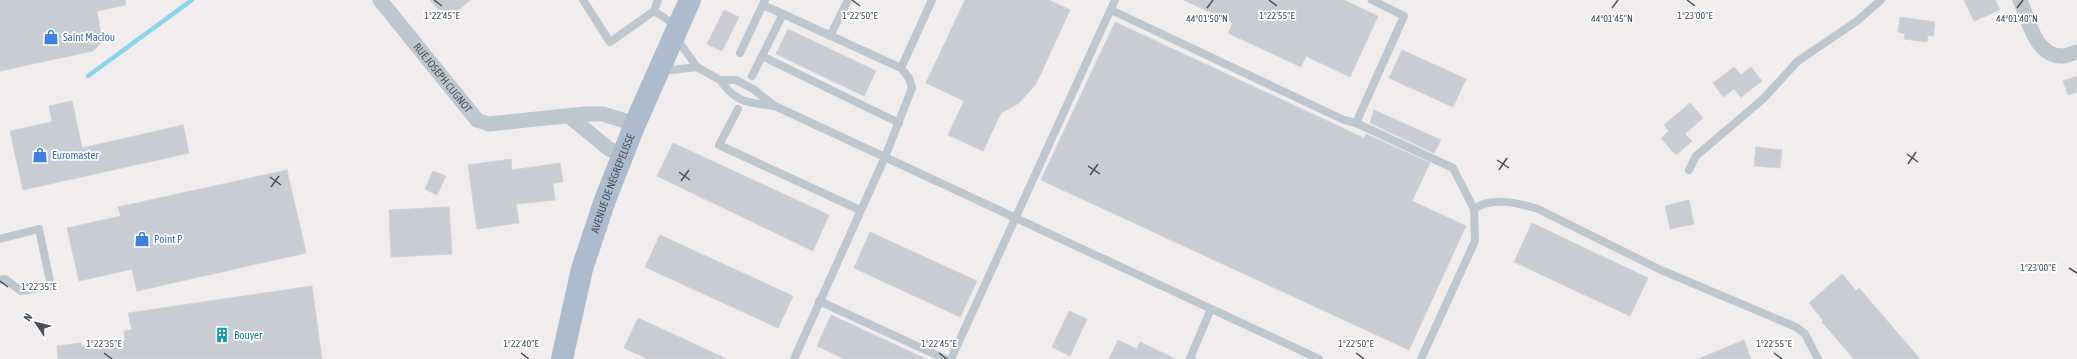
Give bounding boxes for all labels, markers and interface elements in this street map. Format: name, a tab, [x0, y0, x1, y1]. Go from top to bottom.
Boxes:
text: 1°22'45"E	[424, 10, 460, 21]
text: 1°22'50"E	[842, 10, 878, 21]
text: 1°22'55"E	[1259, 10, 1295, 21]
text: 1°23'00"E	[1677, 10, 1713, 21]
text: 44°01'50"N	[1186, 13, 1228, 24]
text: 44°01'45"N	[1591, 13, 1633, 24]
text: 44°01'40"N	[1996, 13, 2038, 24]
shop icon: Saint Maclou	[42, 28, 60, 46]
place label: Saint Maclou	[63, 31, 115, 43]
street label: RUE JOSEPH CUGNOT	[411, 41, 475, 115]
street label: AVENUE DE NÈGREPELISSE	[588, 132, 637, 235]
shop icon: Euromaster	[31, 146, 49, 164]
place label: Euromaster	[52, 149, 99, 161]
shop icon: Point P	[133, 230, 151, 248]
place label: Point P	[154, 233, 182, 245]
text: 1°23'00"E	[2020, 262, 2056, 273]
text: 1°22'35"E	[21, 281, 57, 292]
north arrow	[16, 303, 56, 343]
text: N	[21, 311, 35, 323]
building icon: Bouyer	[213, 326, 231, 344]
place label: Bouyer	[234, 329, 263, 341]
text: 1°22'35"E	[86, 338, 122, 349]
text: 1°22'40"E	[503, 338, 539, 349]
text: 1°22'45"E	[921, 338, 957, 349]
text: 1°22'50"E	[1338, 338, 1374, 349]
text: 1°22'55"E	[1756, 338, 1792, 349]

